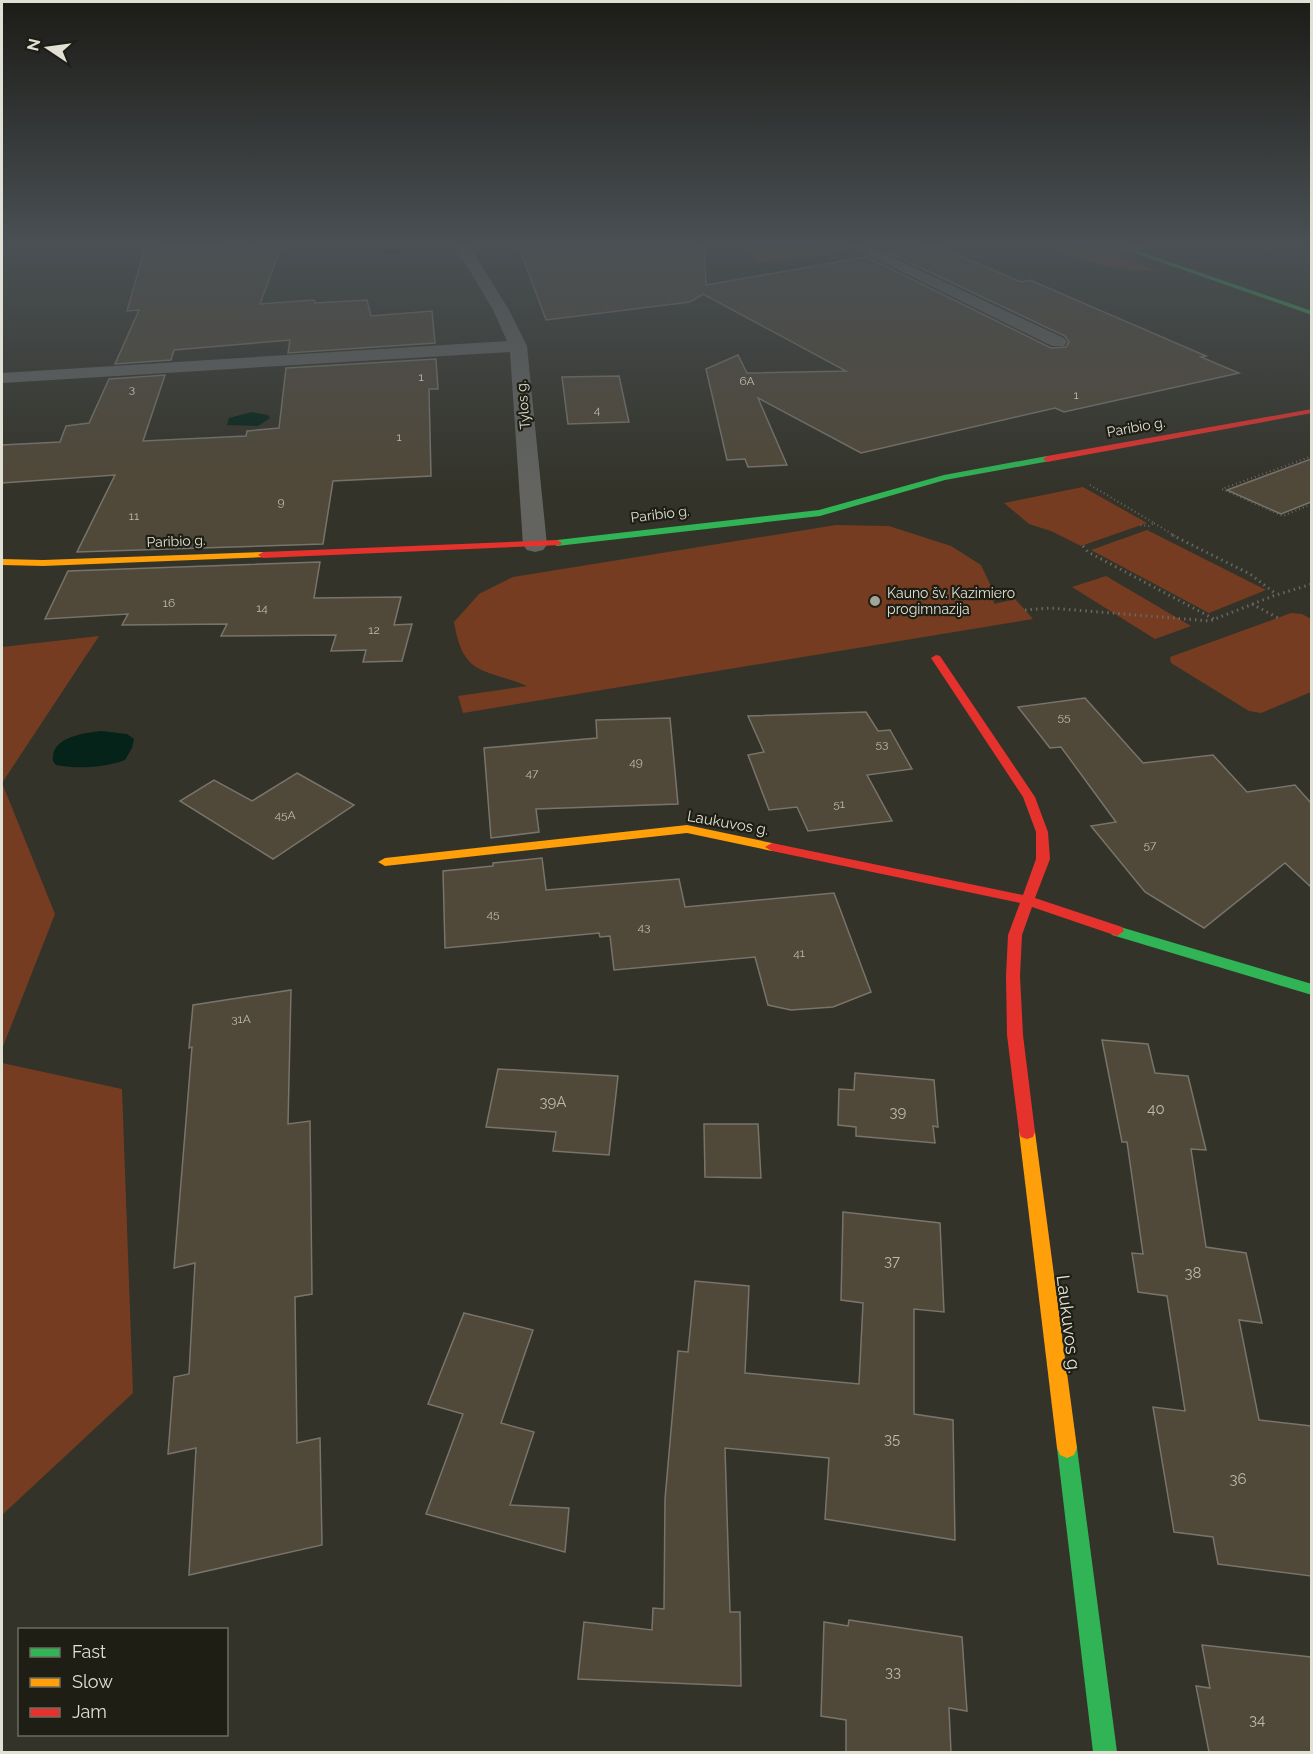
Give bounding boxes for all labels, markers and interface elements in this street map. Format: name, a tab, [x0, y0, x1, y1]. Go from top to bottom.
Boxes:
north arrow	[18, 18, 78, 78]
text: N	[23, 37, 45, 53]
house number: 1	[418, 370, 424, 384]
house number: 6A	[739, 374, 755, 388]
street label: Tylos g.	[513, 380, 533, 430]
house number: 3	[129, 382, 135, 396]
house number: 1	[1073, 388, 1079, 402]
house number: 4	[594, 403, 601, 417]
street label: Paribio g.	[1105, 414, 1167, 440]
house number: 1	[396, 430, 402, 444]
house number: 9	[277, 495, 285, 509]
street label: Paribio g.	[630, 502, 690, 526]
house number: 11	[129, 509, 139, 523]
street label: Paribio g.	[146, 532, 206, 550]
place label: Kauno šv. Kazimiero progimnazija	[887, 585, 1015, 617]
marker: Kauno šv. Kazimiero progimnazija	[868, 594, 882, 608]
house number: 16	[163, 596, 175, 610]
house number: 14	[256, 601, 268, 615]
house number: 12	[368, 623, 380, 637]
house number: 55	[1057, 710, 1071, 724]
house number: 53	[876, 737, 888, 751]
house number: 49	[629, 755, 643, 769]
house number: 47	[526, 766, 539, 780]
house number: 51	[833, 797, 845, 811]
street label: Laukuvos g.	[686, 807, 770, 839]
house number: 45A	[274, 808, 296, 822]
house number: 57	[1144, 838, 1157, 852]
house number: 45	[486, 907, 500, 921]
house number: 43	[638, 920, 650, 934]
house number: 41	[793, 946, 805, 960]
house number: 31A	[231, 1012, 251, 1026]
house number: 39A	[540, 1093, 566, 1111]
house number: 40	[1147, 1100, 1165, 1118]
house number: 39	[890, 1103, 907, 1121]
house number: 37	[884, 1252, 900, 1270]
house number: 38	[1185, 1264, 1202, 1282]
street label: Laukuvos g.	[1053, 1274, 1085, 1374]
house number: 35	[884, 1430, 900, 1448]
house number: 36	[1229, 1470, 1247, 1488]
legend	[18, 1628, 228, 1736]
text: Fast	[72, 1641, 106, 1662]
house number: 33	[885, 1663, 901, 1681]
text: Slow	[72, 1671, 113, 1692]
text: Jam	[72, 1701, 107, 1722]
house number: 34	[1249, 1711, 1265, 1729]

